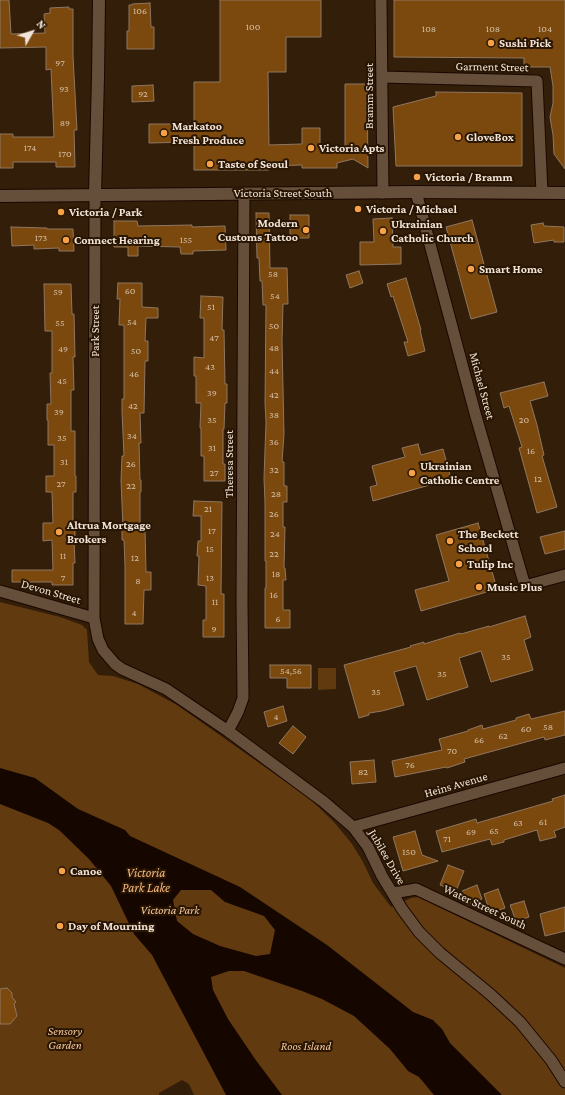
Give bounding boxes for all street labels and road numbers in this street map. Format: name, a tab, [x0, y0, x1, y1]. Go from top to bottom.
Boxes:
street label: Garment Street	[455, 59, 529, 75]
street label: Bramm Street	[362, 63, 376, 129]
street label: Victoria Street South	[234, 186, 332, 200]
street label: Park Street	[88, 305, 102, 357]
street label: Michael Street	[466, 351, 498, 421]
street label: Theresa Street	[222, 430, 236, 498]
street label: Devon Street	[19, 577, 83, 607]
street label: Heins Avenue	[423, 769, 489, 801]
street label: Jubilee Drive	[365, 827, 409, 887]
street label: Water Street South	[441, 881, 529, 933]

